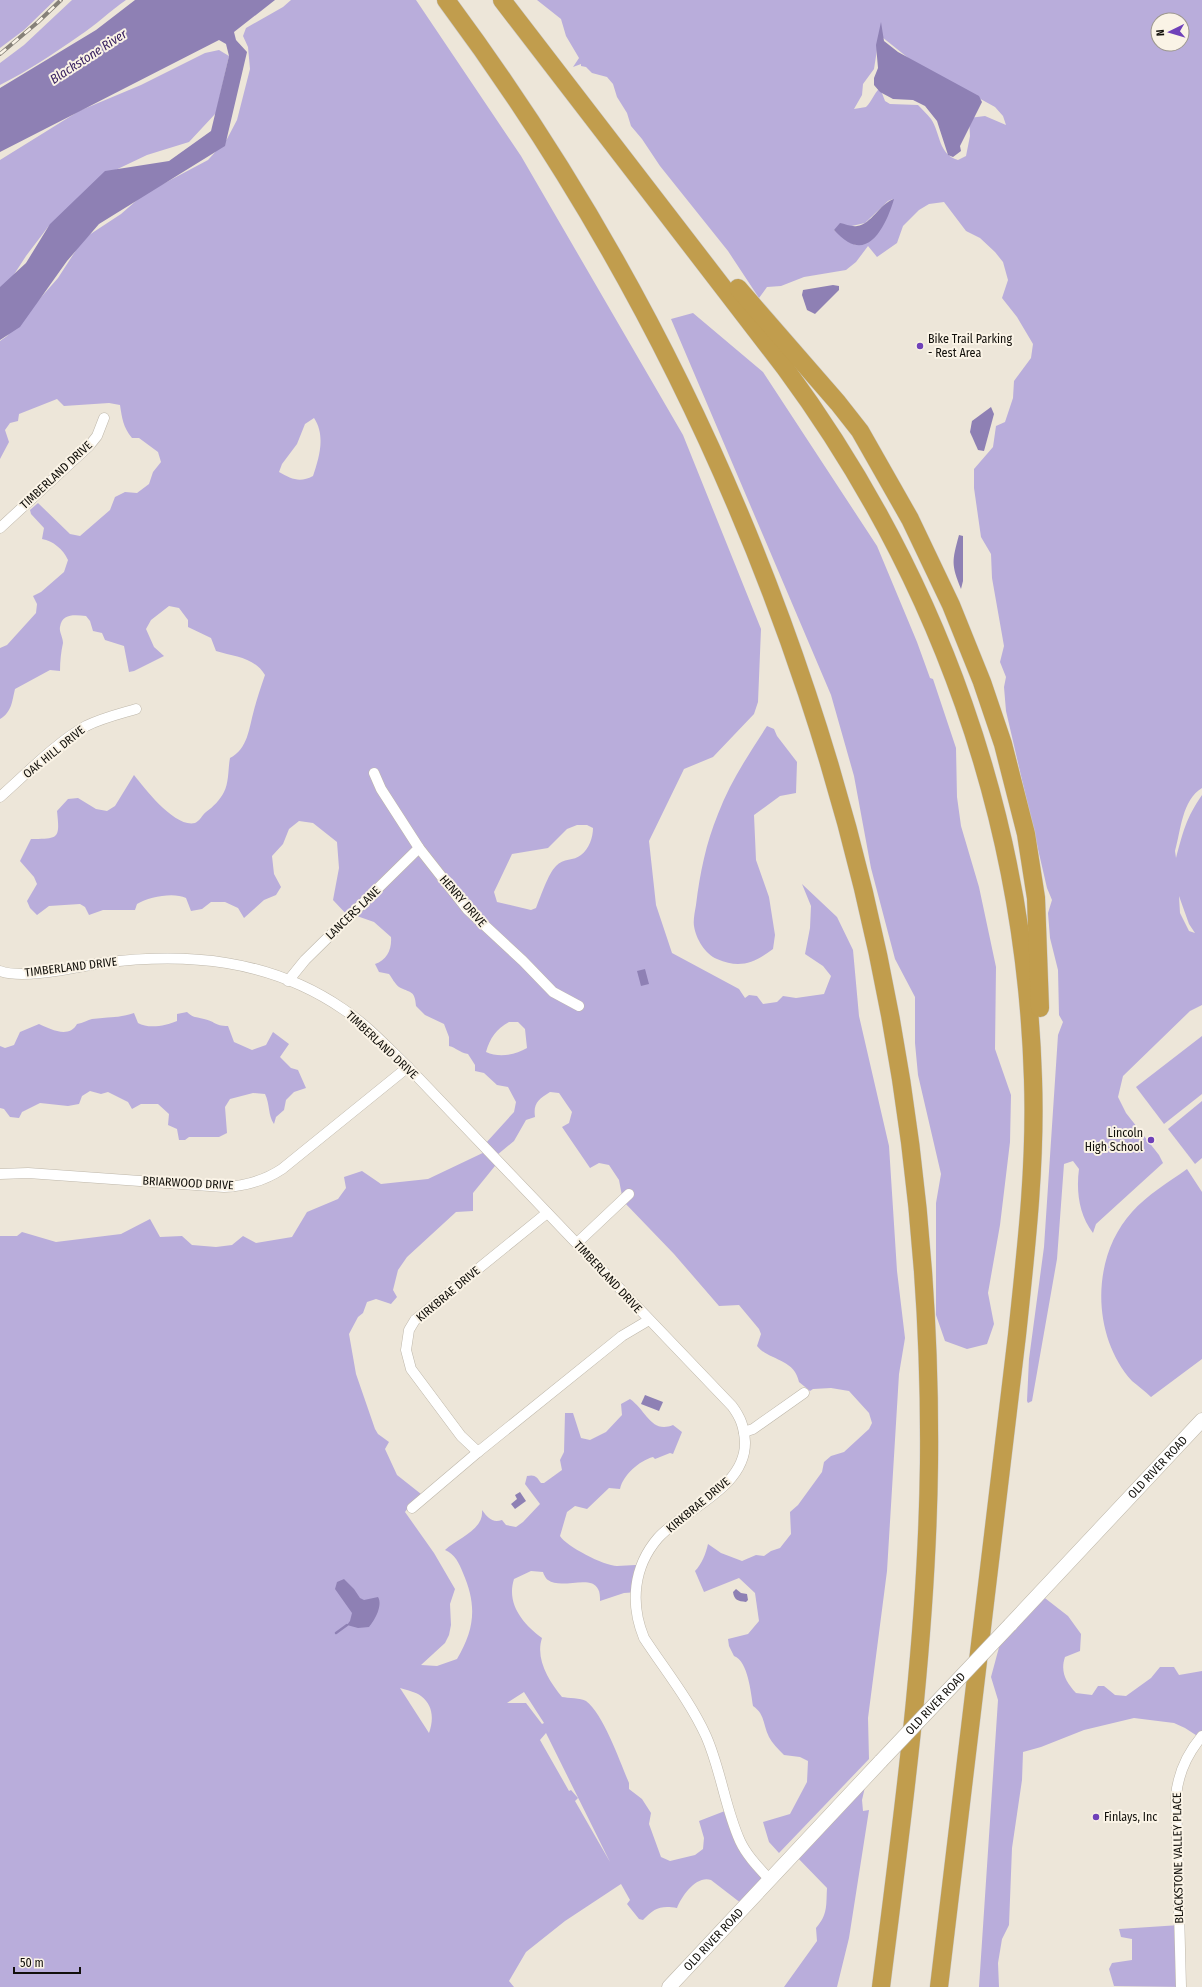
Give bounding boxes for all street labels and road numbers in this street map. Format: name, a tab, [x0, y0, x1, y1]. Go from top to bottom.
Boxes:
street label: TIMBERLAND DRIVE	[17, 438, 95, 512]
street label: OAK HILL DRIVE	[20, 723, 88, 781]
street label: HENRY DRIVE	[437, 872, 489, 930]
street label: LANCERS LANE	[323, 883, 383, 942]
street label: TIMBERLAND DRIVE	[24, 954, 118, 980]
street label: TIMBERLAND DRIVE	[343, 1008, 421, 1082]
street label: BRIARWOOD DRIVE	[142, 1174, 234, 1192]
street label: TIMBERLAND DRIVE	[571, 1238, 645, 1316]
street label: KIRKBRAE DRIVE	[413, 1263, 483, 1325]
street label: OLD RIVER ROAD	[1125, 1433, 1190, 1502]
street label: KIRKBRAE DRIVE	[663, 1474, 733, 1536]
street label: OLD RIVER ROAD	[903, 1670, 968, 1738]
street label: BLACKSTONE VALLEY PLACE	[1170, 1792, 1186, 1924]
street label: OLD RIVER ROAD	[681, 1905, 746, 1974]

